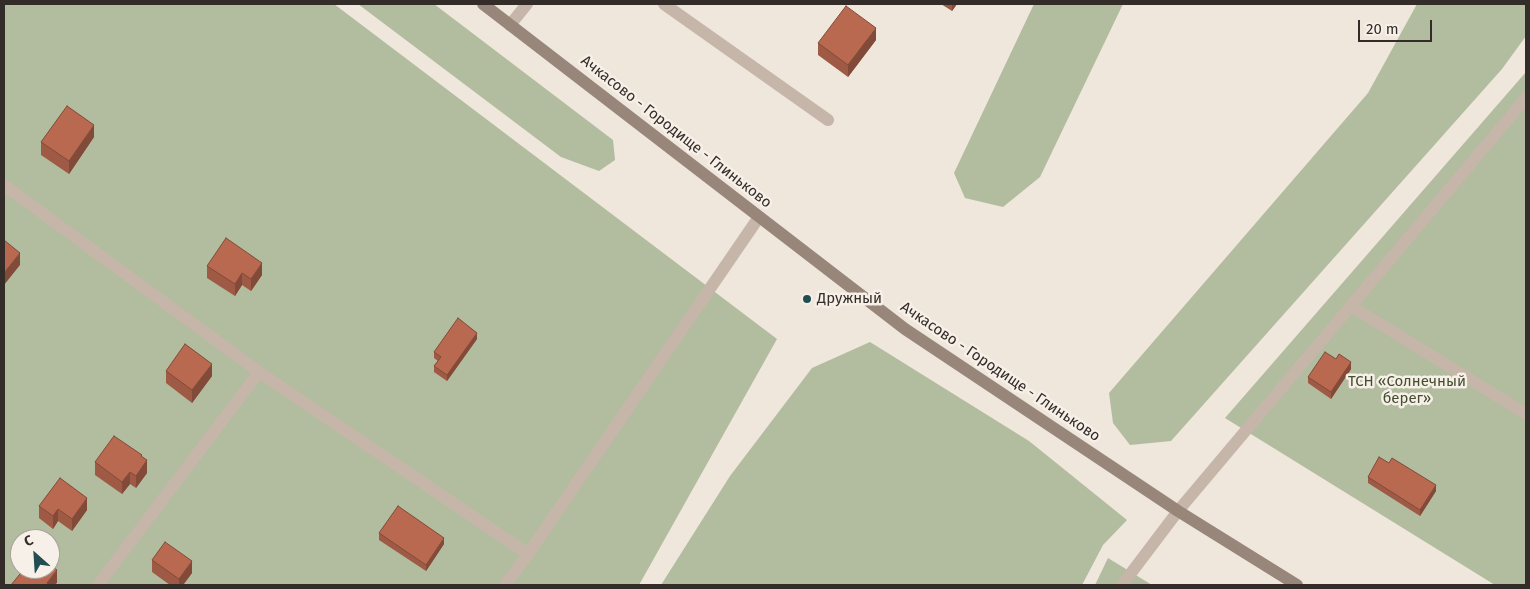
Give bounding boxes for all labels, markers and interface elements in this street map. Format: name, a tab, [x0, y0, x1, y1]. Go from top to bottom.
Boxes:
scale bar	[1360, 10, 1434, 42]
text: 20 m	[1366, 20, 1399, 38]
street label: Ачкасово - Городище - Глиньково	[577, 52, 775, 212]
place label: Дружный	[817, 290, 882, 308]
marker: Дружный	[801, 293, 813, 305]
street label: Ачкасово - Городище - Глиньково	[897, 298, 1103, 446]
park label: ТСН «Солнечный берег»	[1348, 373, 1466, 408]
north arrow	[10, 529, 60, 579]
text: С	[21, 532, 36, 550]

